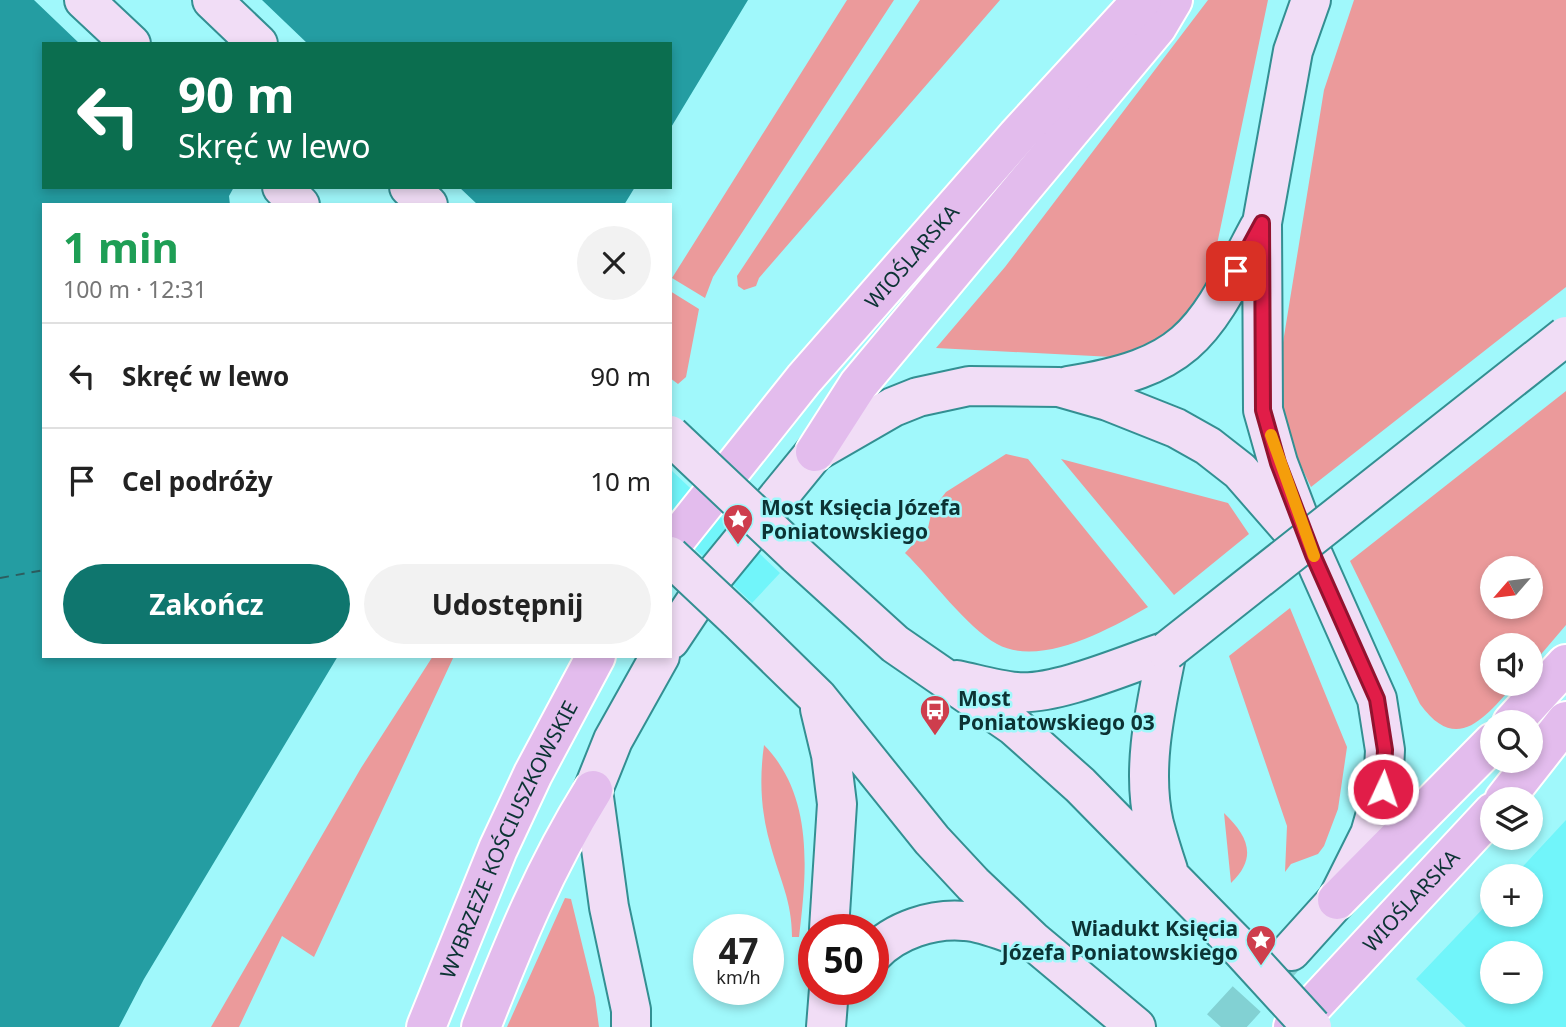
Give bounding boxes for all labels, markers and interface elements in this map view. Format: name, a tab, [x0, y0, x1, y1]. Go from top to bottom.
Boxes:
text: 90 m	[178, 61, 295, 127]
icon: left	[63, 70, 154, 161]
text: Skręć w lewo	[178, 124, 371, 167]
street label: WIOŚLARSKA	[858, 198, 965, 314]
text: 1 min	[63, 218, 179, 275]
button: close	[577, 226, 651, 300]
pin	[1206, 241, 1266, 301]
icon: arrive	[1217, 252, 1255, 290]
text: 100 m · 12:31	[63, 273, 207, 305]
icon: left	[63, 357, 101, 395]
text: Skręć w lewo	[122, 358, 289, 394]
text: 90 m	[590, 358, 651, 394]
icon: arrive	[63, 462, 101, 500]
text: Cel podróży	[122, 463, 273, 499]
text: 10 m	[590, 463, 651, 499]
place label: Most Księcia Józefa Poniatowskiego	[761, 493, 961, 545]
place icon: Most Księcia Józefa Poniatowskiego	[721, 502, 755, 546]
north arrow	[1480, 556, 1544, 620]
map controls	[1480, 556, 1543, 1004]
button: Zakończ	[63, 564, 350, 644]
button: Udostępnij	[364, 564, 651, 644]
button: sound	[1480, 633, 1543, 696]
place label: Most Poniatowskiego 03	[958, 684, 1155, 736]
bus stop icon: Most Poniatowskiego 03	[918, 693, 952, 737]
street label: WYBRZEŻE KOŚCIUSZKOWSKIE	[433, 696, 584, 982]
button: search	[1480, 710, 1543, 773]
position arrow	[1346, 752, 1420, 826]
button: layers	[1480, 787, 1543, 850]
street label: WIOŚLARSKA	[1356, 843, 1466, 957]
button: +	[1480, 864, 1543, 927]
speed limit sign: 50	[798, 914, 889, 1005]
place label: Wiadukt Księcia Józefa Poniatowskiego	[1000, 914, 1238, 966]
place icon: Wiadukt Księcia Józefa Poniatowskiego	[1244, 923, 1278, 967]
text: 47	[718, 927, 759, 974]
button: −	[1480, 941, 1543, 1004]
text: km/h	[716, 965, 761, 989]

